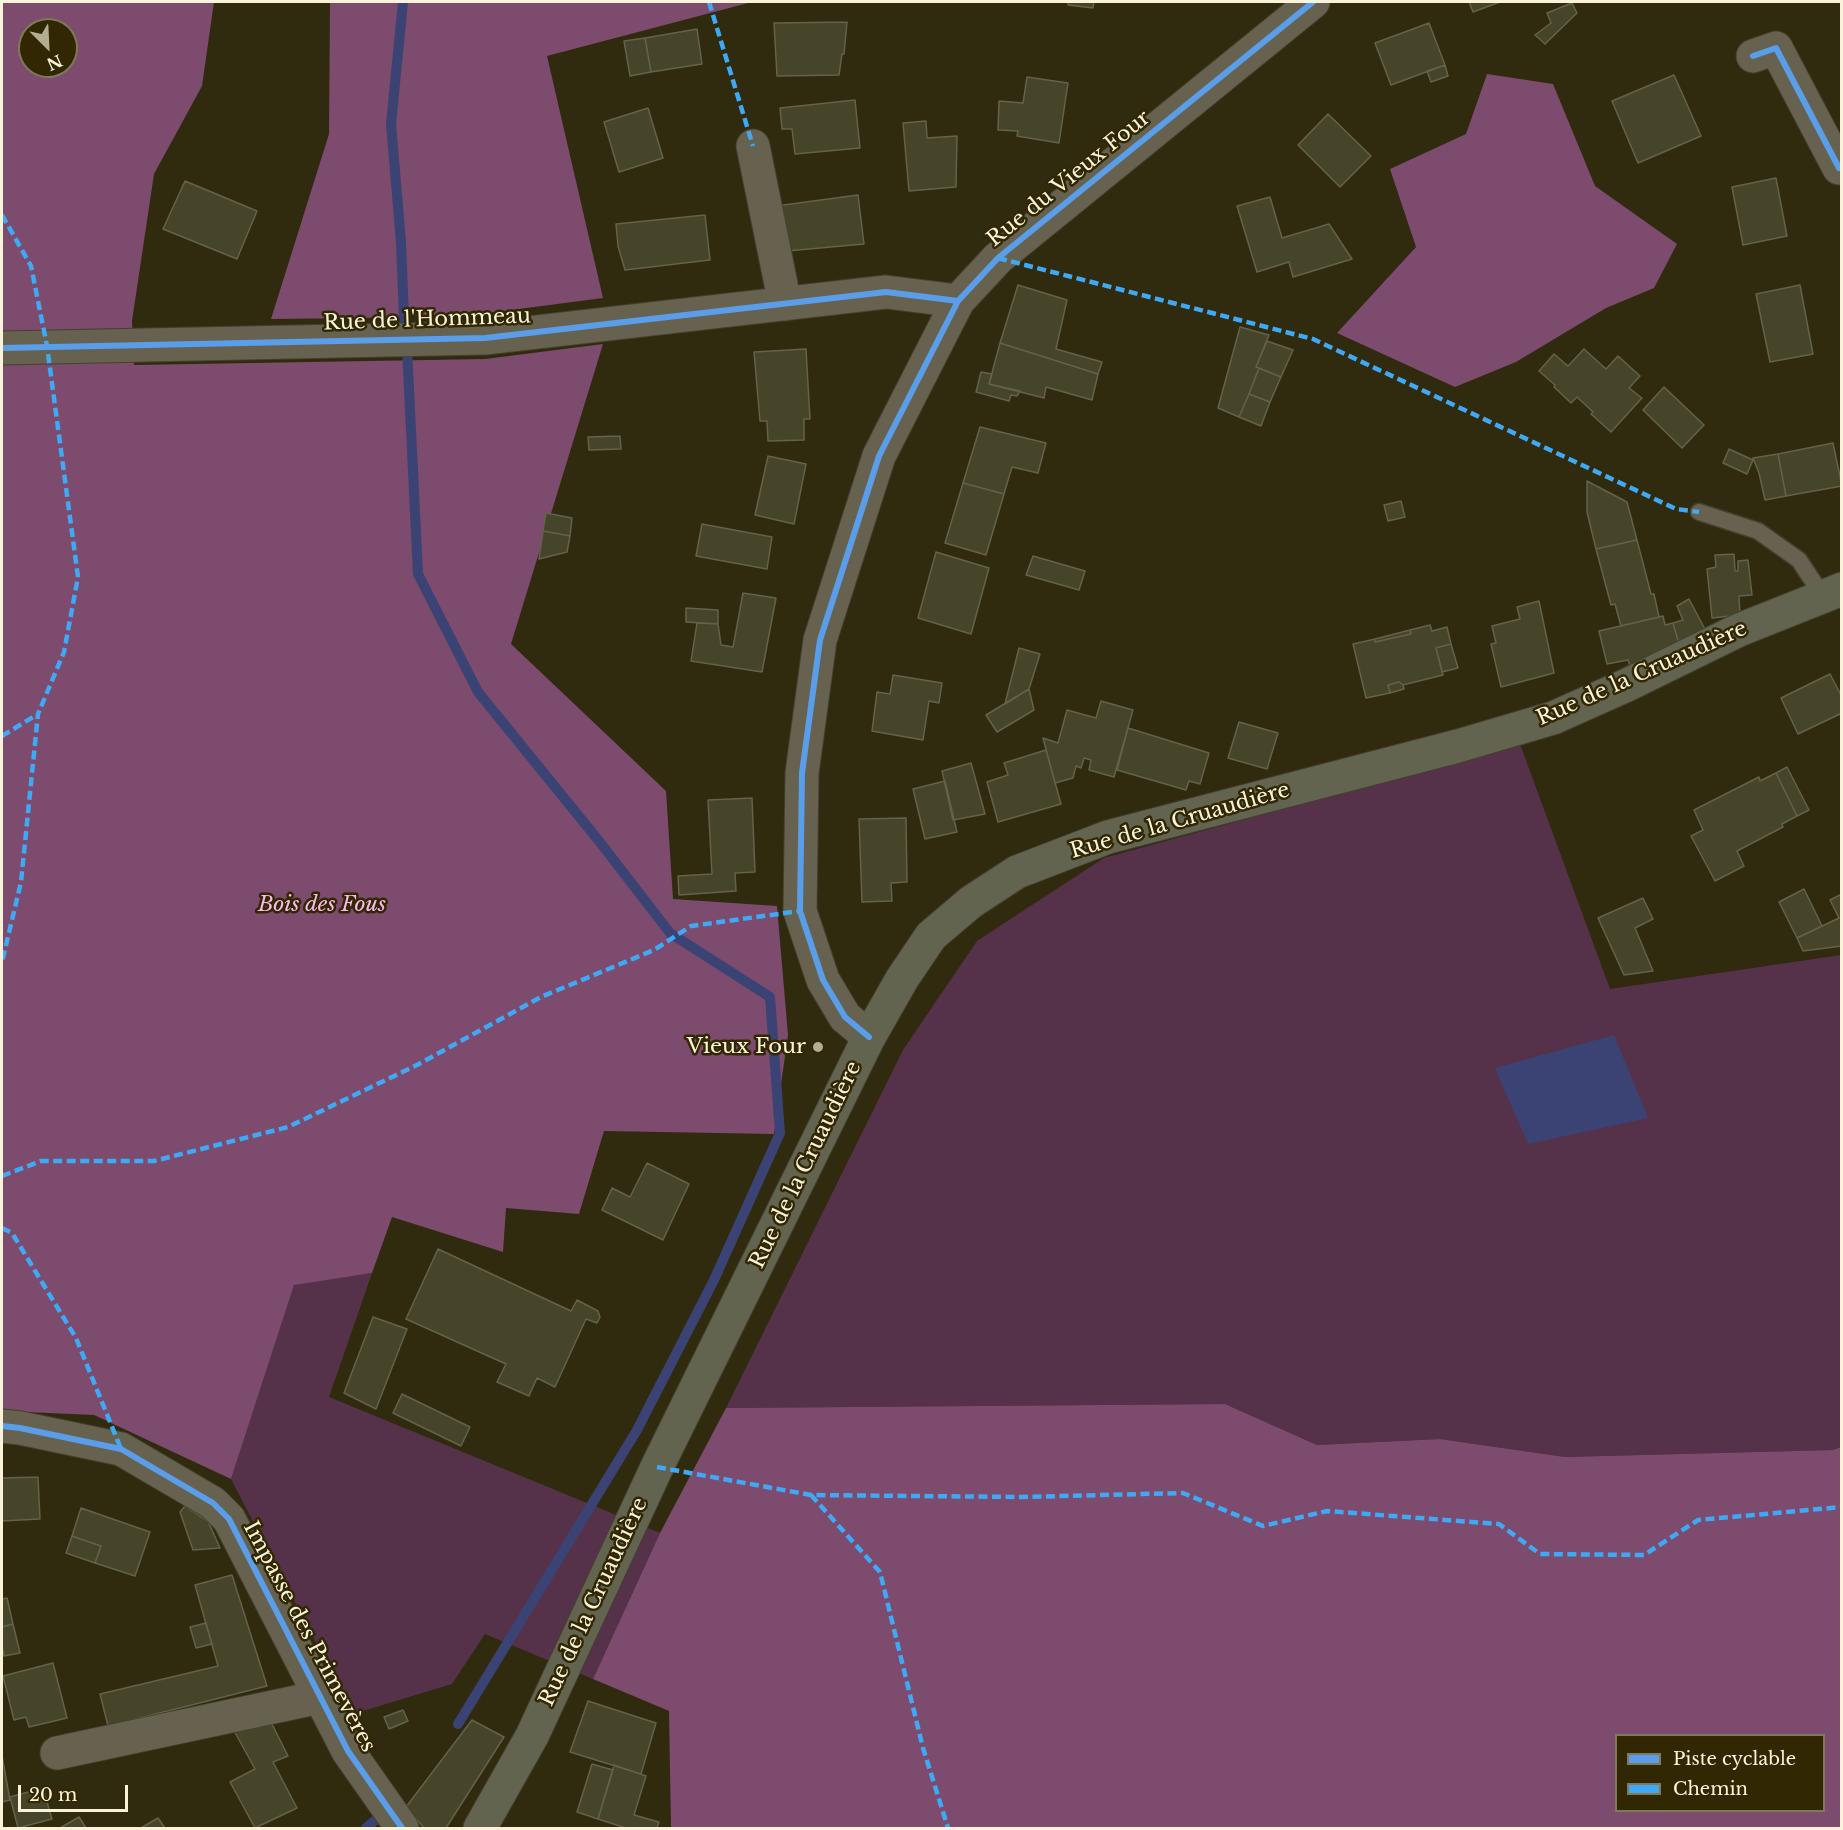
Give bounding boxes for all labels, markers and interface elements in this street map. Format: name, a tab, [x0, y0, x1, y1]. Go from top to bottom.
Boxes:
north arrow	[18, 18, 78, 78]
text: N	[44, 50, 65, 75]
street label: Rue du Vieux Four	[982, 106, 1156, 252]
street label: Rue de l'Hommeau	[323, 304, 531, 336]
street label: Rue de la Cruaudière	[1533, 616, 1751, 732]
street label: Rue de la Cruaudière	[1067, 778, 1293, 864]
park label: Bois des Fous	[258, 892, 386, 918]
place label: Vieux Four	[687, 1034, 806, 1060]
marker: Vieux Four	[811, 1040, 825, 1054]
street label: Rue de la Cruaudière	[745, 1057, 867, 1273]
street label: Rue de la Cruaudière	[535, 1494, 653, 1710]
street label: Impasse des Primevères	[237, 1517, 381, 1757]
legend	[1615, 1734, 1825, 1812]
text: Piste cyclable	[1673, 1748, 1796, 1770]
scale bar	[21, 1773, 130, 1811]
text: Chemin	[1673, 1778, 1748, 1800]
text: 20 m	[29, 1784, 77, 1806]

